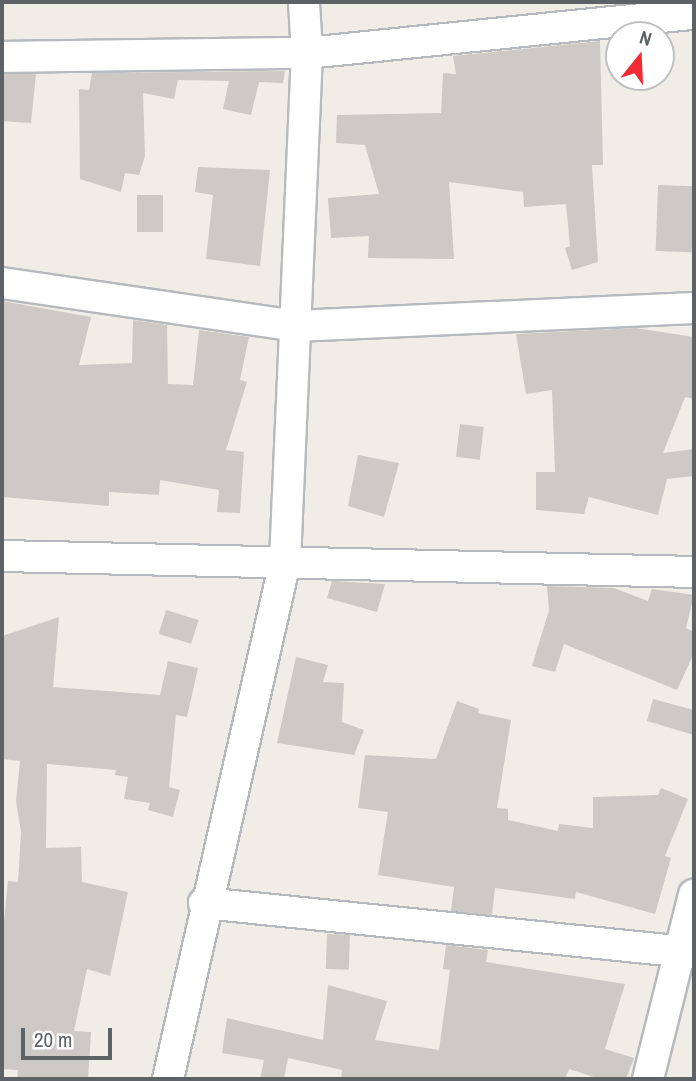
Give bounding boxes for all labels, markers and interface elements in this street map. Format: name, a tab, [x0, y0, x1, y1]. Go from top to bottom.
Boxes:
north arrow	[605, 21, 675, 91]
text: N	[637, 24, 655, 52]
scale bar	[24, 1014, 116, 1058]
text: 20 m	[34, 1025, 72, 1054]

